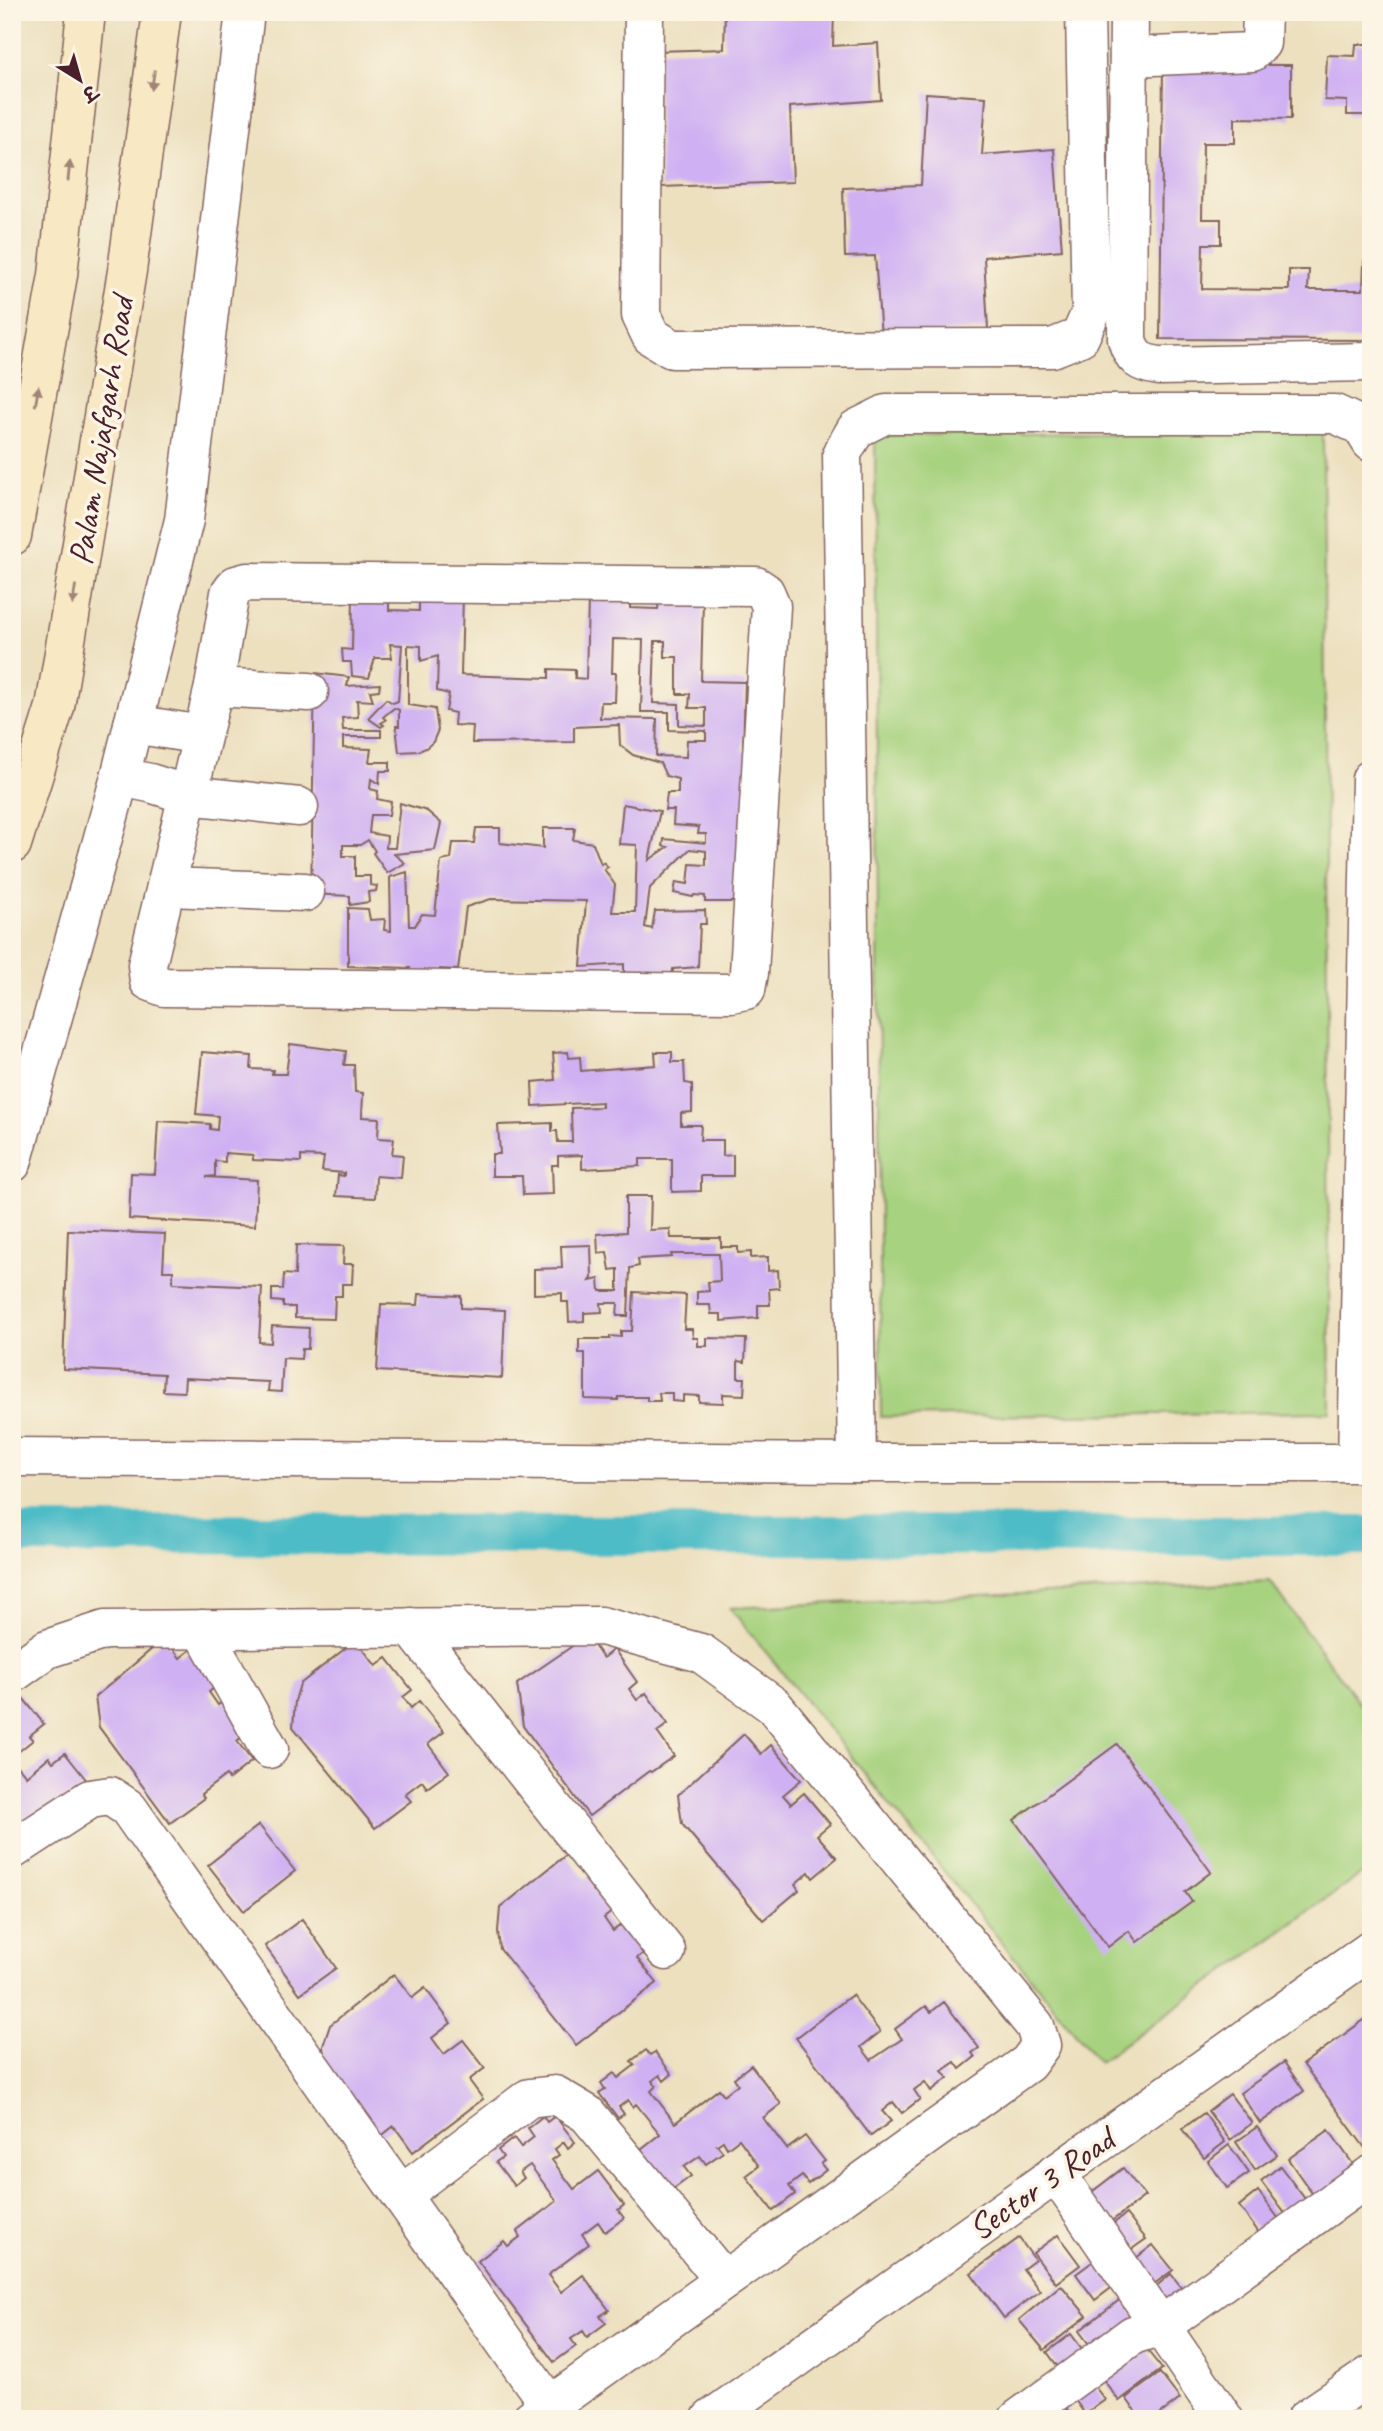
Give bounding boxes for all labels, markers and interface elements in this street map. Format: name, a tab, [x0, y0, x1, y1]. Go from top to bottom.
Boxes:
north arrow	[46, 46, 116, 116]
one-way arrow	[147, 69, 158, 91]
text: उ	[75, 78, 104, 108]
one-way arrow	[64, 160, 75, 182]
street label: Palam Najafgarh Road	[58, 289, 145, 568]
one-way arrow	[32, 385, 43, 407]
one-way arrow	[68, 584, 79, 606]
street label: Sector 3 Road	[959, 2114, 1127, 2251]

